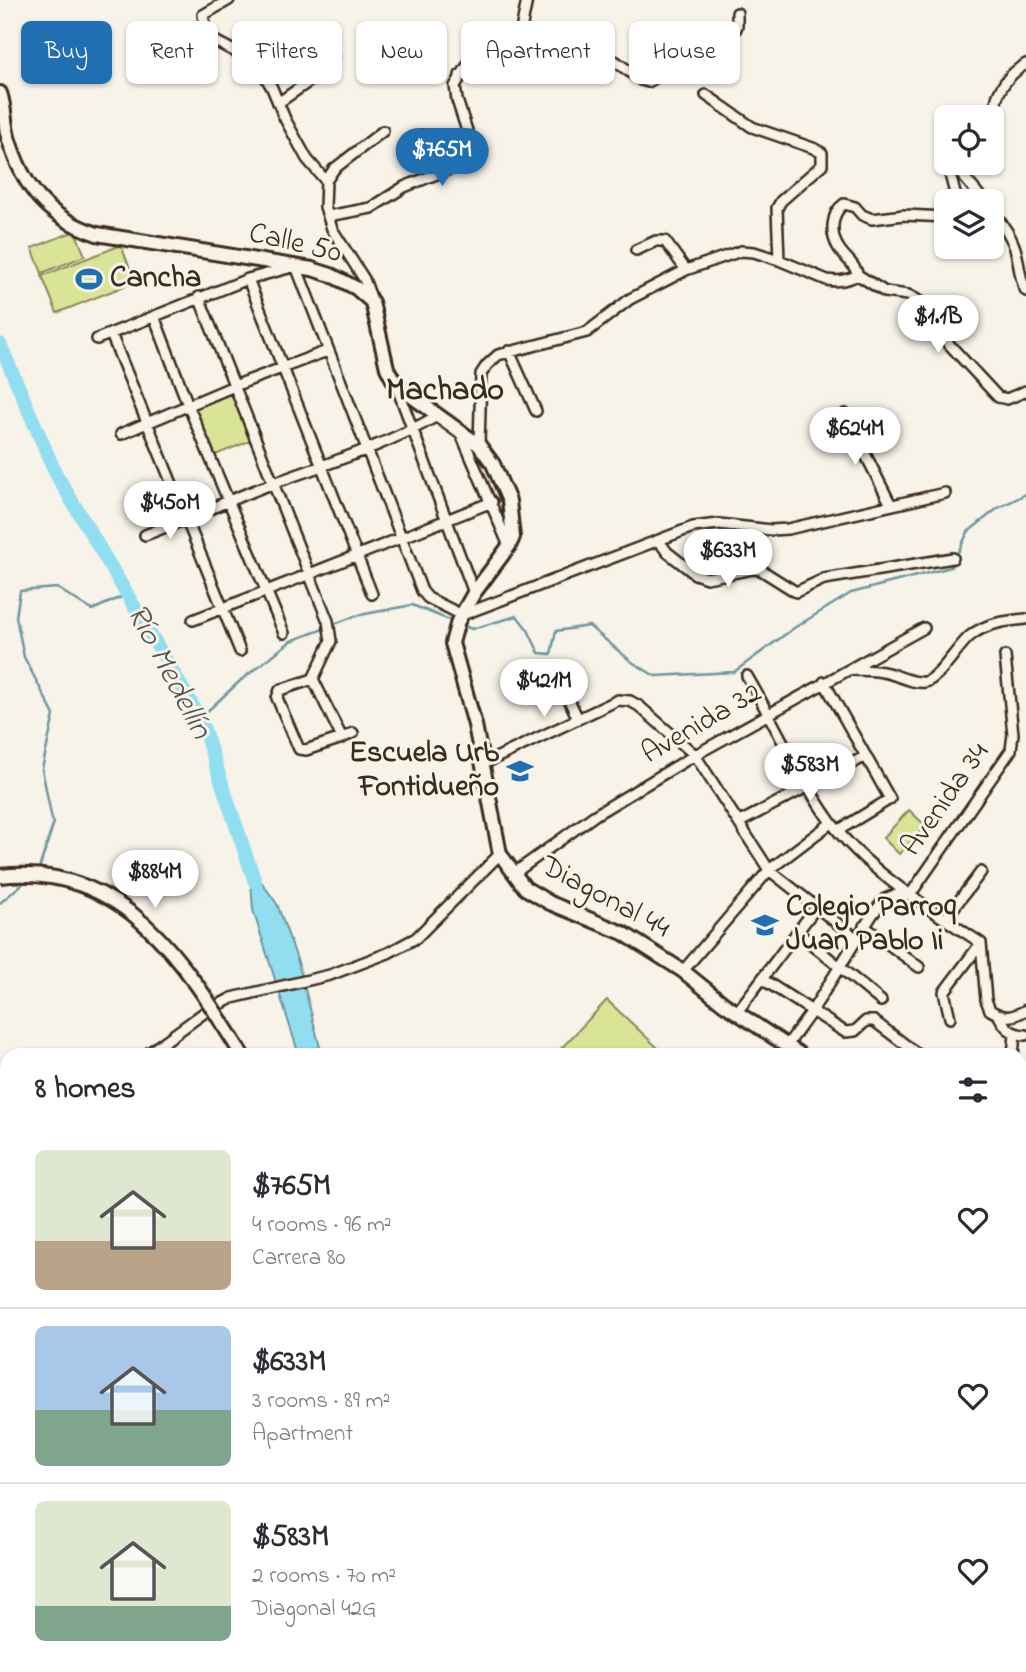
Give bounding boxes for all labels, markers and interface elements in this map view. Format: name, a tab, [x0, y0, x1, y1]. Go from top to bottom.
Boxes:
chip: Buy	[21, 21, 112, 84]
chip: Rent	[126, 21, 218, 84]
chip: Filters	[232, 21, 342, 84]
chip: New	[356, 21, 447, 84]
chip: Apartment	[461, 21, 615, 84]
chip: House	[629, 21, 740, 84]
map controls	[934, 105, 1004, 259]
button: locate	[934, 105, 1004, 175]
pin: $765M	[393, 128, 491, 188]
text: $765M	[412, 134, 472, 167]
button: layers	[934, 189, 1004, 259]
street label: Calle 50	[244, 212, 346, 276]
place label: Cancha	[110, 257, 201, 301]
sports icon: Cancha	[74, 264, 104, 294]
pin: $1.1B	[889, 296, 987, 355]
text: $1.1B	[914, 301, 962, 334]
district label: Machado	[386, 368, 504, 415]
pin: $624M	[806, 407, 904, 467]
text: $624M	[826, 413, 884, 446]
pin: $450M	[121, 482, 219, 541]
text: $450M	[140, 487, 200, 520]
pin: $633M	[679, 530, 777, 589]
text: $633M	[700, 535, 757, 568]
water label: Río Medellín	[113, 596, 224, 749]
pin: $421M	[495, 660, 593, 719]
text: $421M	[516, 665, 572, 698]
street label: Avenida 32	[634, 672, 770, 776]
place label: Escuela Urb Fontidueño	[349, 732, 499, 810]
street label: Avenida 34	[891, 734, 1001, 866]
pin: $583M	[761, 744, 859, 803]
text: $583M	[780, 749, 840, 782]
school or university icon: Escuela Urb Fontidueño	[505, 756, 535, 786]
street label: Diagonal 44	[532, 845, 678, 951]
pin: $884M	[106, 850, 204, 910]
text: $884M	[128, 856, 182, 889]
place label: Colegio Parroq Juan Pablo Ii	[786, 886, 957, 964]
school or university icon: Colegio Parroq Juan Pablo Ii	[750, 910, 780, 940]
text: 8 homes	[35, 1068, 136, 1112]
icon: filters	[954, 1071, 992, 1109]
text: $765M	[252, 1165, 331, 1209]
icon: home	[91, 1178, 175, 1262]
icon: heart	[954, 1201, 992, 1239]
text: 4 rooms · 96 m²	[252, 1209, 392, 1242]
text: Carrera 80	[252, 1242, 345, 1275]
text: $633M	[252, 1341, 326, 1385]
icon: home	[91, 1354, 175, 1438]
icon: heart	[954, 1377, 992, 1415]
text: 3 rooms · 89 m²	[252, 1385, 390, 1418]
text: Apartment	[252, 1418, 353, 1451]
text: $583M	[252, 1516, 329, 1560]
icon: home	[91, 1529, 175, 1613]
icon: heart	[954, 1552, 992, 1590]
text: 2 rooms · 70 m²	[252, 1560, 396, 1593]
text: Diagonal 42G	[252, 1593, 376, 1626]

